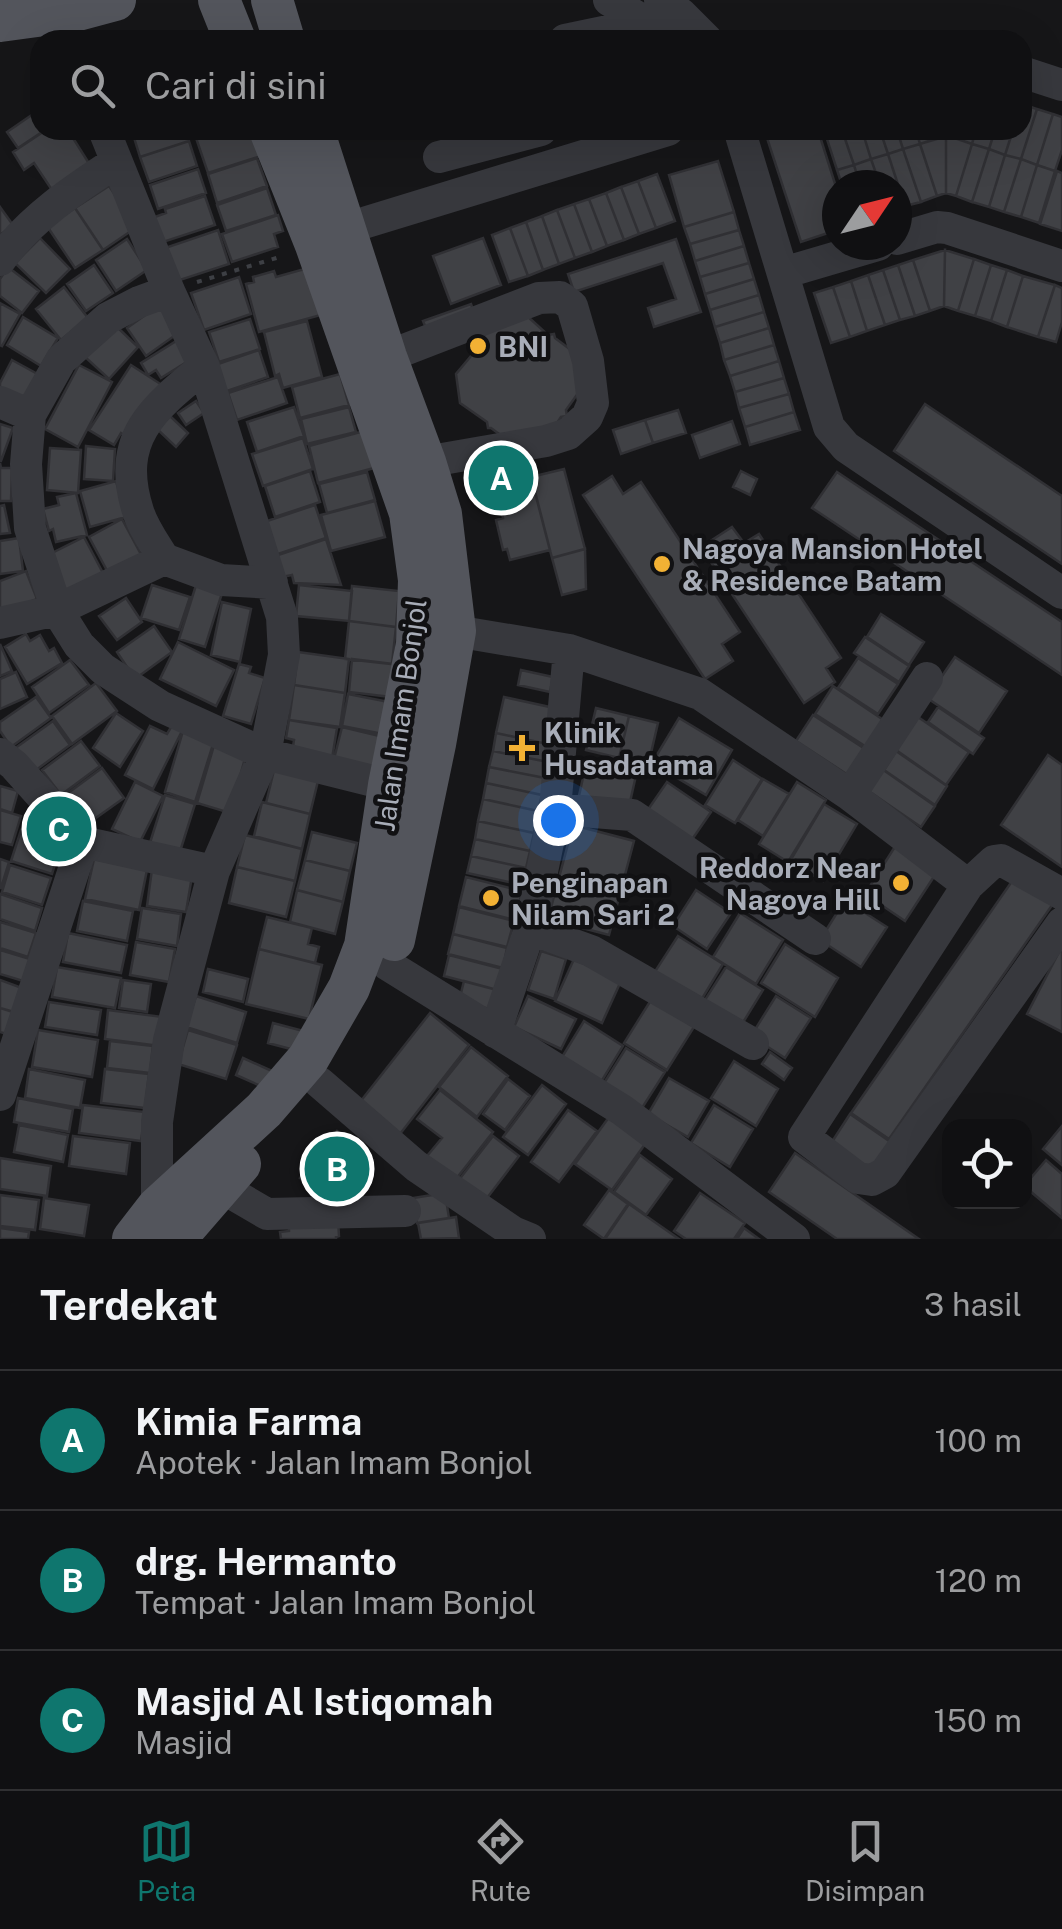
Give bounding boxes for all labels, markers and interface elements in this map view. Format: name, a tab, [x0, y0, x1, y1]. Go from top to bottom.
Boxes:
search box	[30, 30, 1032, 140]
icon: search	[65, 58, 120, 113]
text: Cari di sini	[145, 63, 327, 108]
north arrow	[822, 170, 912, 260]
place label: BNI	[498, 330, 548, 363]
marker: BNI	[467, 335, 489, 357]
pin: A	[468, 440, 534, 516]
place label: Nagoya Mansion Hotel & Residence Batam	[682, 532, 983, 597]
marker: Nagoya Mansion Hotel & Residence Batam	[651, 553, 673, 575]
street label: Jalan Imam Bonjol	[367, 597, 433, 833]
place label: Klinik Husadatama	[544, 716, 714, 781]
marker: Klinik Husadatama	[509, 735, 535, 761]
pin: C	[27, 792, 92, 866]
your location	[533, 795, 584, 846]
place label: Reddorz Near Nagoya Hill	[699, 851, 881, 916]
place label: Penginapan Nilam Sari 2	[511, 866, 675, 931]
marker: Reddorz Near Nagoya Hill	[890, 872, 912, 894]
marker: Penginapan Nilam Sari 2	[480, 887, 502, 909]
map controls	[942, 1119, 1032, 1209]
button: locate	[942, 1119, 1032, 1209]
pin: B	[304, 1132, 370, 1206]
text: Terdekat	[40, 1280, 218, 1329]
text: 3 hasil	[924, 1286, 1022, 1323]
text: Kimia Farma	[135, 1399, 362, 1444]
text: A	[61, 1422, 84, 1459]
text: 100 m	[935, 1422, 1022, 1459]
text: Apotek · Jalan Imam Bonjol	[135, 1444, 533, 1481]
text: drg. Hermanto	[135, 1539, 397, 1584]
text: B	[62, 1562, 83, 1599]
text: 120 m	[935, 1562, 1022, 1599]
text: Tempat · Jalan Imam Bonjol	[135, 1584, 536, 1621]
text: Masjid Al Istiqomah	[135, 1679, 493, 1724]
text: C	[61, 1702, 84, 1739]
text: 150 m	[933, 1702, 1022, 1739]
text: Masjid	[135, 1724, 233, 1761]
tab: Peta	[137, 1814, 196, 1907]
tab: Rute	[470, 1814, 531, 1907]
tab: Disimpan	[805, 1814, 925, 1907]

